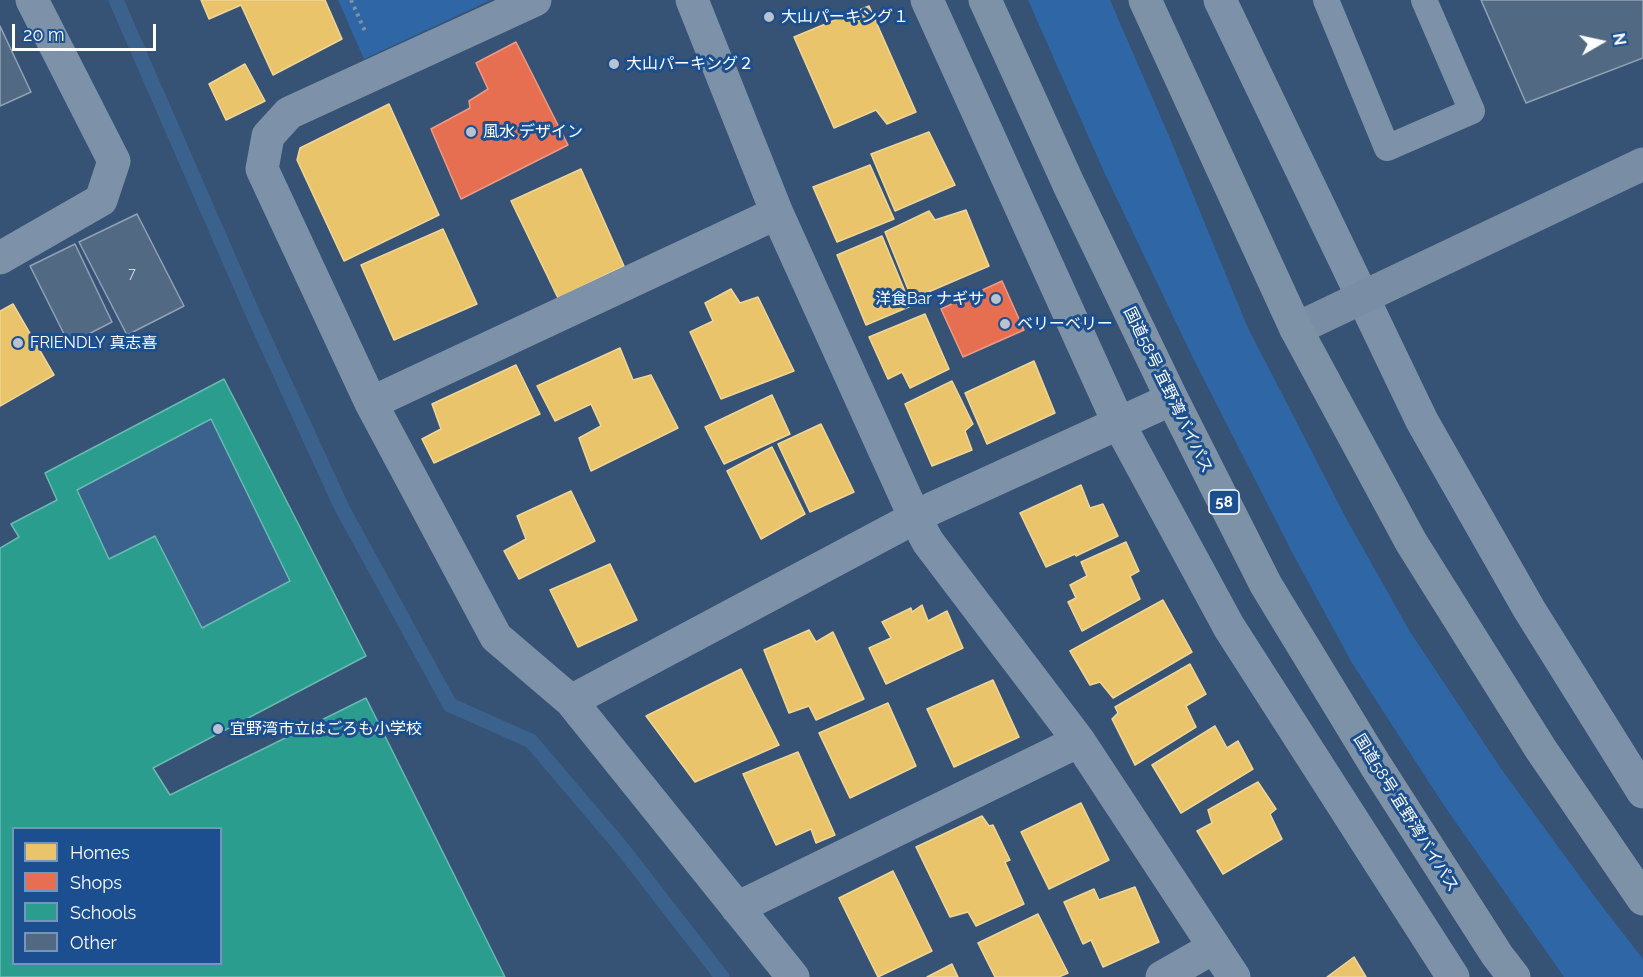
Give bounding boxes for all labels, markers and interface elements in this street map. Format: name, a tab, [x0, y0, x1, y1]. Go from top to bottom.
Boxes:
place label: 大山パーキング１	[781, 7, 909, 27]
marker: 大山パーキング１	[762, 10, 776, 24]
scale bar	[15, 12, 159, 50]
north arrow	[1571, 12, 1631, 72]
text: 20 m	[23, 24, 65, 45]
text: N	[1609, 32, 1630, 47]
place label: 大山パーキング２	[626, 54, 754, 74]
marker: 大山パーキング２	[607, 57, 621, 71]
place label: 風水 デザイン	[483, 122, 583, 142]
marker: 風水 デザイン	[464, 125, 478, 139]
house number: 7	[128, 266, 136, 282]
place label: 洋食Bar ナギサ	[875, 289, 984, 309]
marker: 洋食Bar ナギサ	[989, 292, 1003, 306]
street label: 国道58号 宜野湾バイパス	[1119, 304, 1217, 476]
place label: ベリーベリー	[1017, 314, 1113, 334]
marker: ベリーベリー	[998, 317, 1012, 331]
place label: FRIENDLY 真志喜	[30, 333, 157, 353]
marker: FRIENDLY 真志喜	[11, 336, 25, 350]
road number: 58	[1209, 490, 1239, 514]
place label: 宜野湾市立はごろも小学校	[230, 719, 422, 739]
marker: 宜野湾市立はごろも小学校	[211, 722, 225, 736]
street label: 国道58号 宜野湾バイパス	[1350, 731, 1462, 895]
legend	[12, 827, 222, 965]
text: Homes	[70, 842, 130, 863]
text: Shops	[70, 872, 122, 893]
text: Schools	[70, 902, 136, 923]
text: Other	[70, 932, 117, 953]

